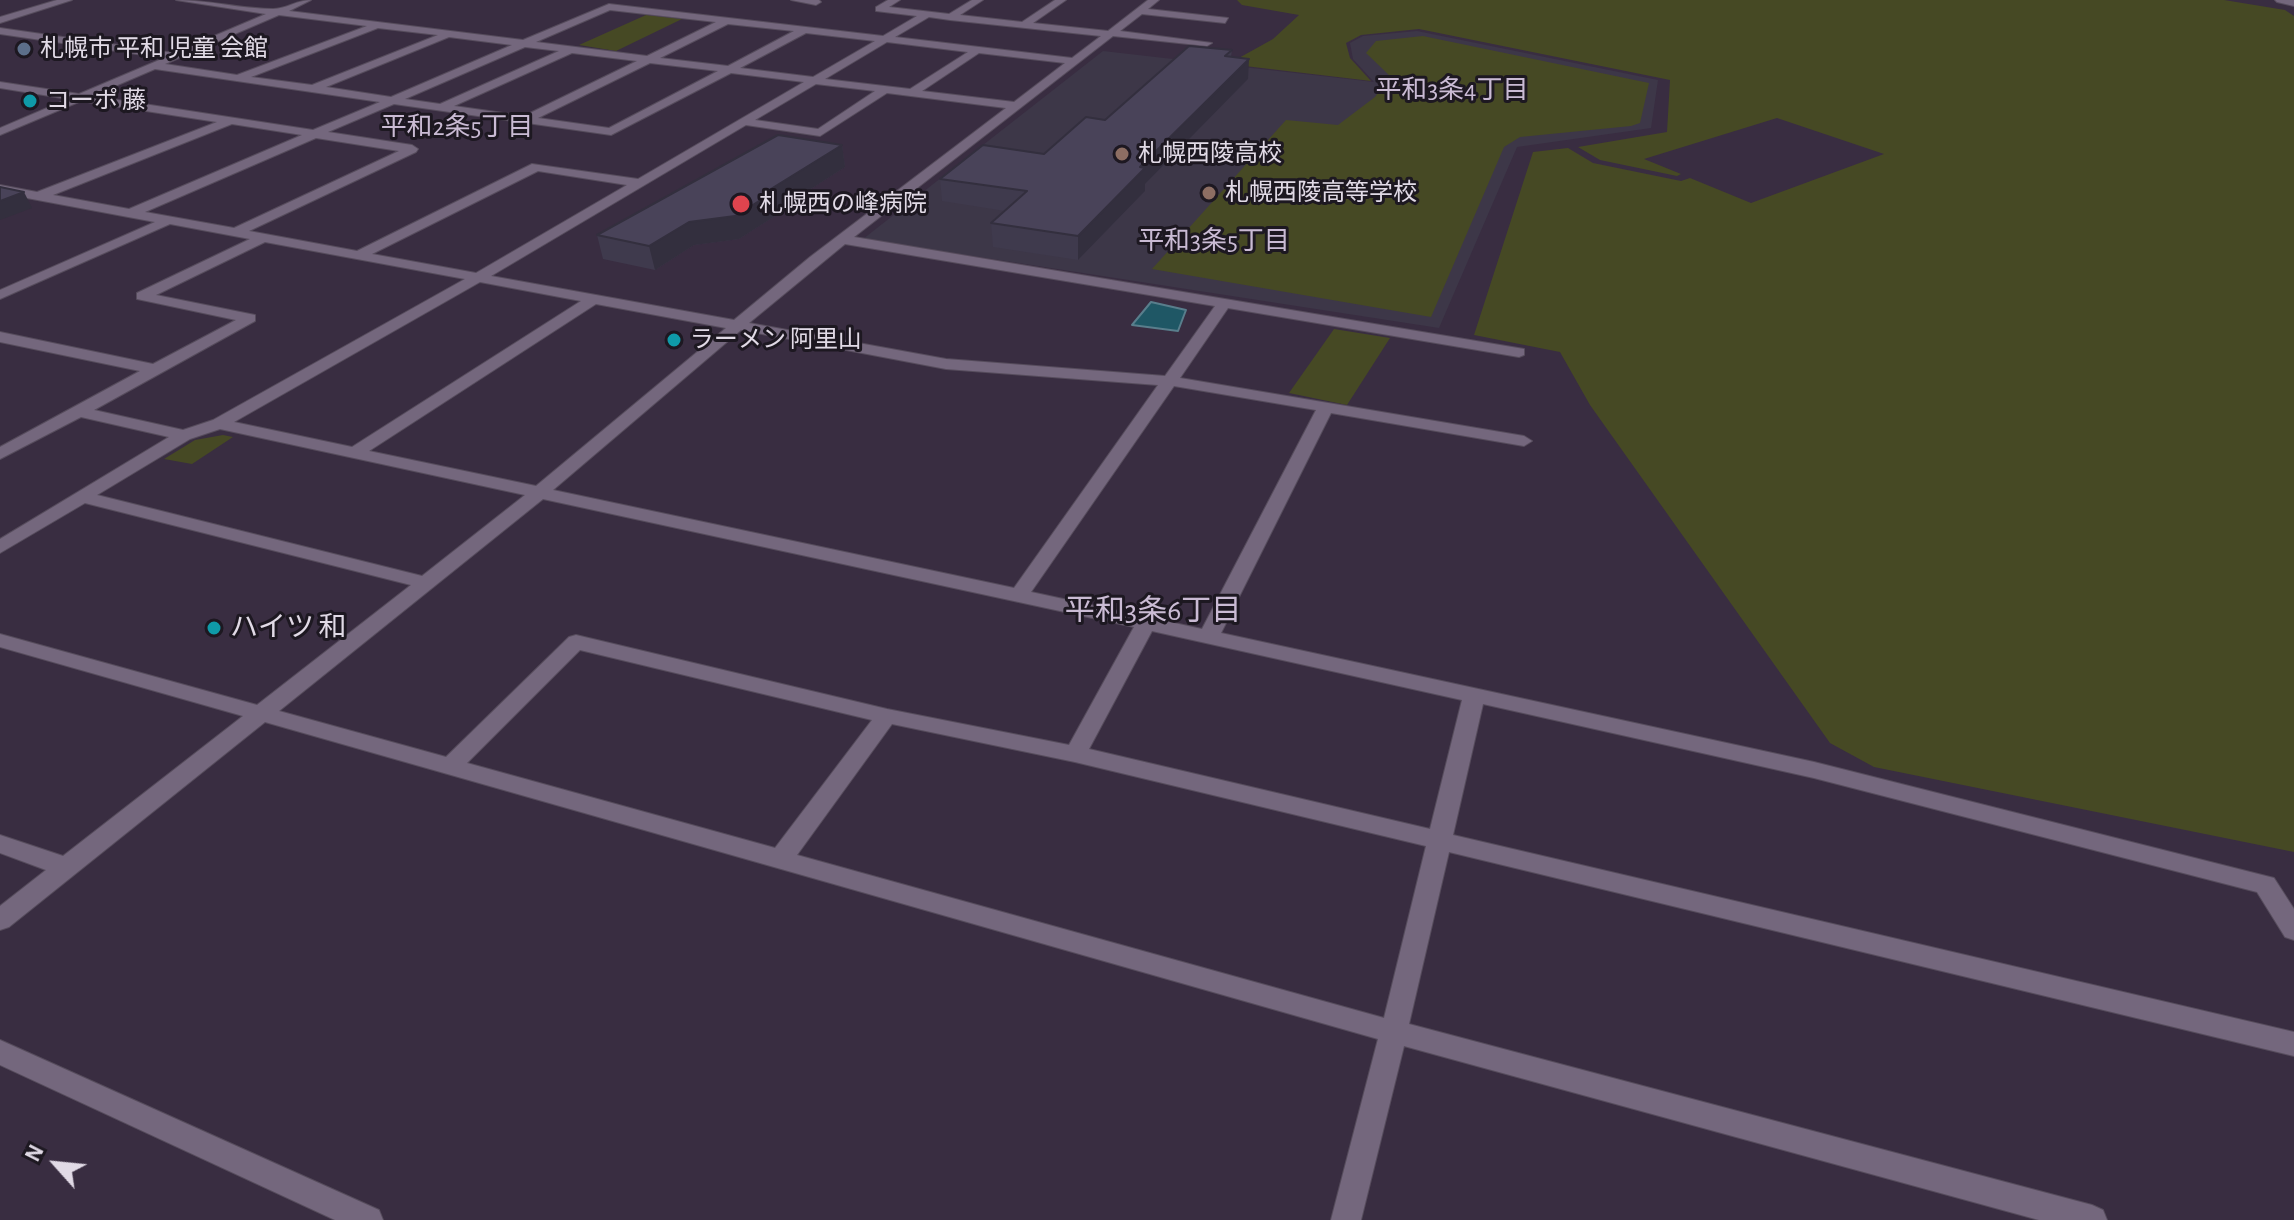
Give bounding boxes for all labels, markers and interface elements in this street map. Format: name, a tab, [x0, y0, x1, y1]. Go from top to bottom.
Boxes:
place label: 札幌市 平和 児童 会館	[40, 35, 268, 63]
marker: 札幌市 平和 児童 会館	[15, 40, 33, 58]
district label: 平和3条4丁目	[1375, 74, 1529, 106]
place label: コーポ 藤	[46, 87, 146, 115]
marker: コーポ 藤	[21, 92, 39, 110]
district label: 平和2条5丁目	[381, 111, 533, 143]
place label: 札幌西陵高校	[1138, 140, 1282, 168]
marker: 札幌西陵高校	[1113, 145, 1131, 163]
place label: 札幌西陵高等学校	[1225, 179, 1417, 207]
marker: 札幌西陵高等学校	[1200, 184, 1218, 202]
place label: 札幌西の峰病院	[759, 190, 927, 218]
marker: 札幌西の峰病院	[730, 193, 752, 215]
district label: 平和3条5丁目	[1138, 225, 1290, 257]
place label: ラーメン 阿里山	[690, 326, 862, 354]
marker: ラーメン 阿里山	[665, 331, 683, 349]
district label: 平和3条6丁目	[1065, 593, 1241, 629]
place label: ハイツ 和	[230, 611, 347, 645]
marker: ハイツ 和	[205, 619, 223, 637]
north arrow	[16, 1124, 96, 1204]
text: N	[21, 1141, 48, 1165]

